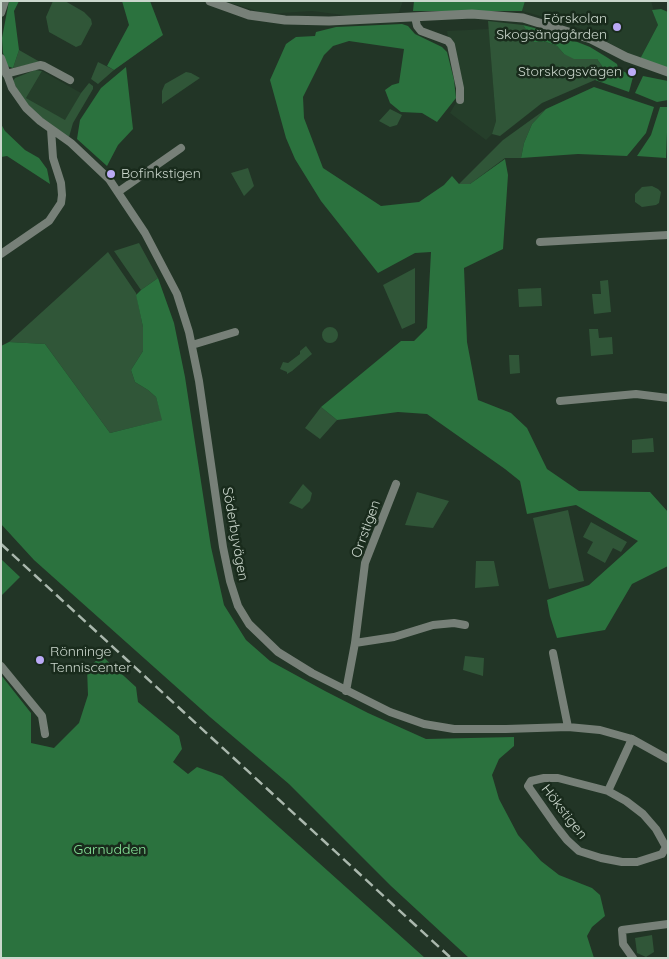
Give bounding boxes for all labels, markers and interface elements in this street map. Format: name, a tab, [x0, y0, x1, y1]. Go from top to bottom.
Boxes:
place label: Förskolan Skogsänggården	[496, 11, 607, 44]
marker: Förskolan Skogsänggården	[611, 21, 623, 33]
place label: Storskogsvägen	[518, 64, 622, 80]
marker: Storskogsvägen	[626, 66, 638, 78]
place label: Bofinkstigen	[121, 166, 201, 182]
marker: Bofinkstigen	[105, 168, 117, 180]
street label: Söderbyvägen	[218, 486, 252, 582]
street label: Orrstigen	[348, 498, 384, 560]
place label: Rönninge Tenniscenter	[50, 644, 132, 676]
marker: Rönninge Tenniscenter	[34, 654, 46, 666]
street label: Hökstigen	[537, 781, 591, 843]
park label: Garnudden	[74, 842, 146, 858]

